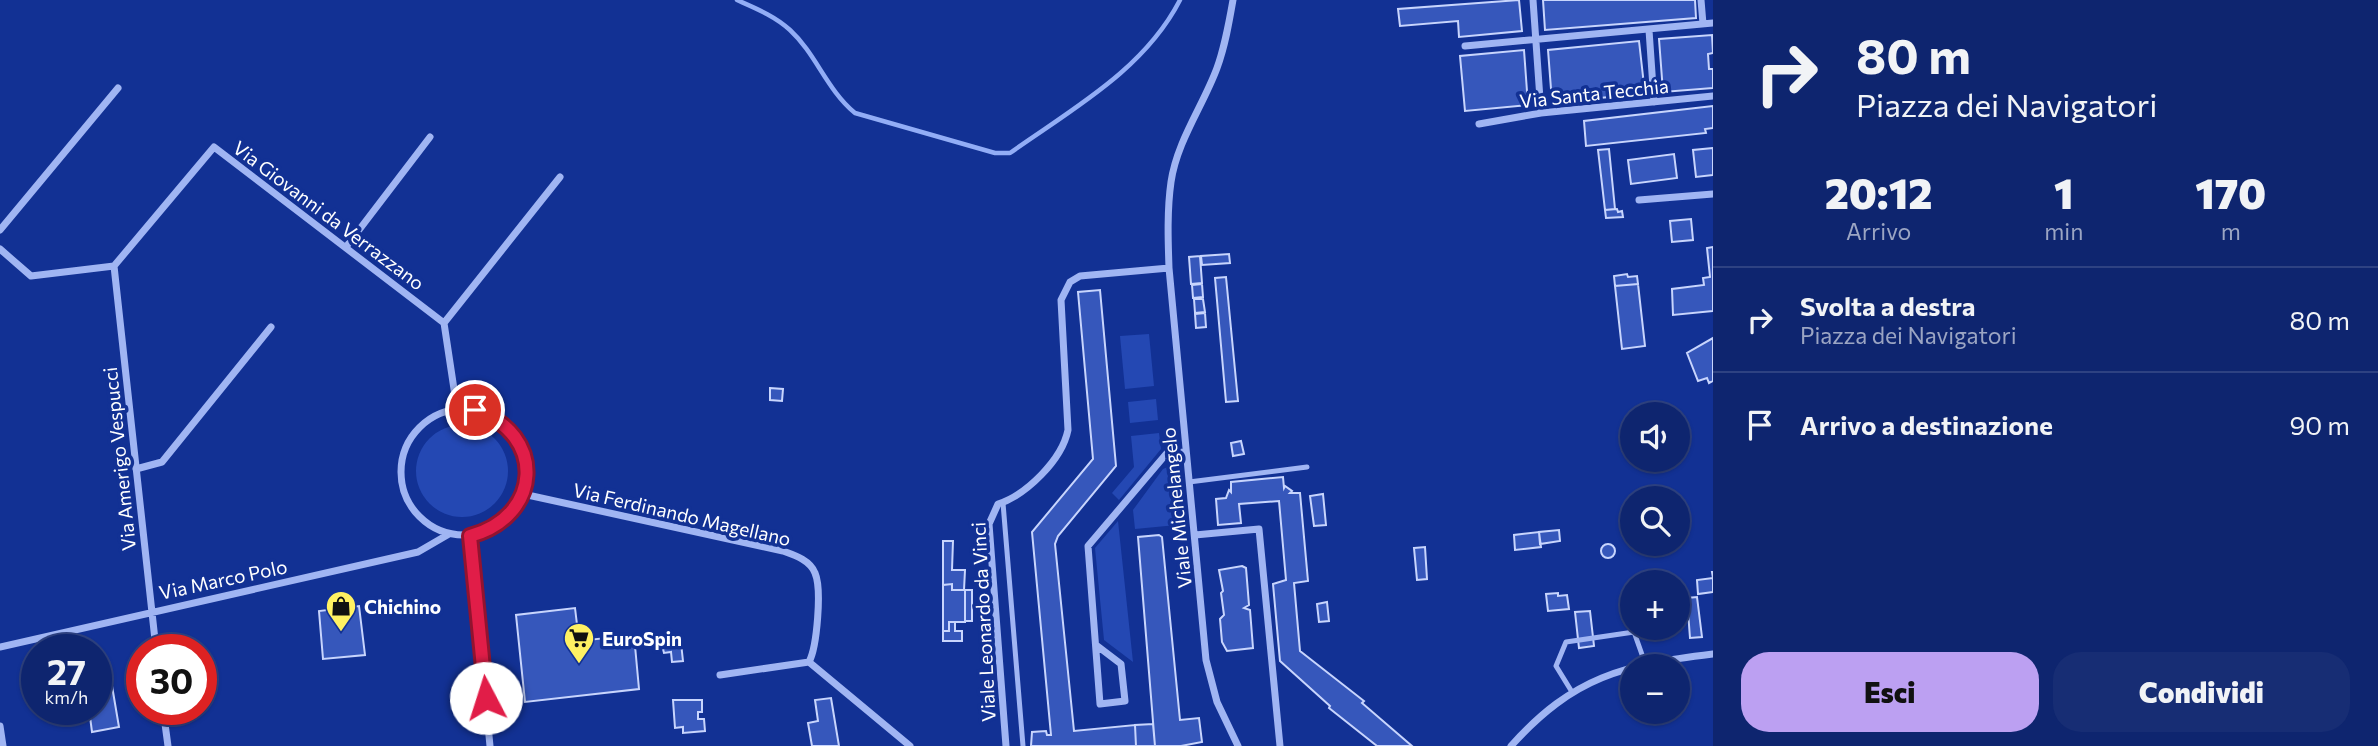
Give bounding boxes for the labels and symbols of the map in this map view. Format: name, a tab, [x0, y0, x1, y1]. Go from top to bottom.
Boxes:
street label: Via Santa Tecchia	[1518, 74, 1670, 112]
street label: Via Giovanni da Verrazzano	[229, 136, 429, 294]
street label: Via Amerigo Vespucci	[98, 366, 140, 552]
pin	[445, 380, 505, 440]
street label: Viale Michelangelo	[1156, 426, 1196, 590]
street label: Via Ferdinando Magellano	[571, 478, 793, 550]
street label: Viale Leonardo da Vinci	[966, 521, 1000, 723]
street label: Via Marco Polo	[157, 554, 289, 604]
shop icon: Chichino	[324, 589, 358, 633]
place label: Chichino	[364, 595, 441, 618]
supermarket icon: EuroSpin	[562, 621, 596, 665]
place label: EuroSpin	[602, 627, 682, 650]
speed limit sign: 30	[126, 634, 217, 725]
position arrow	[449, 661, 523, 735]

